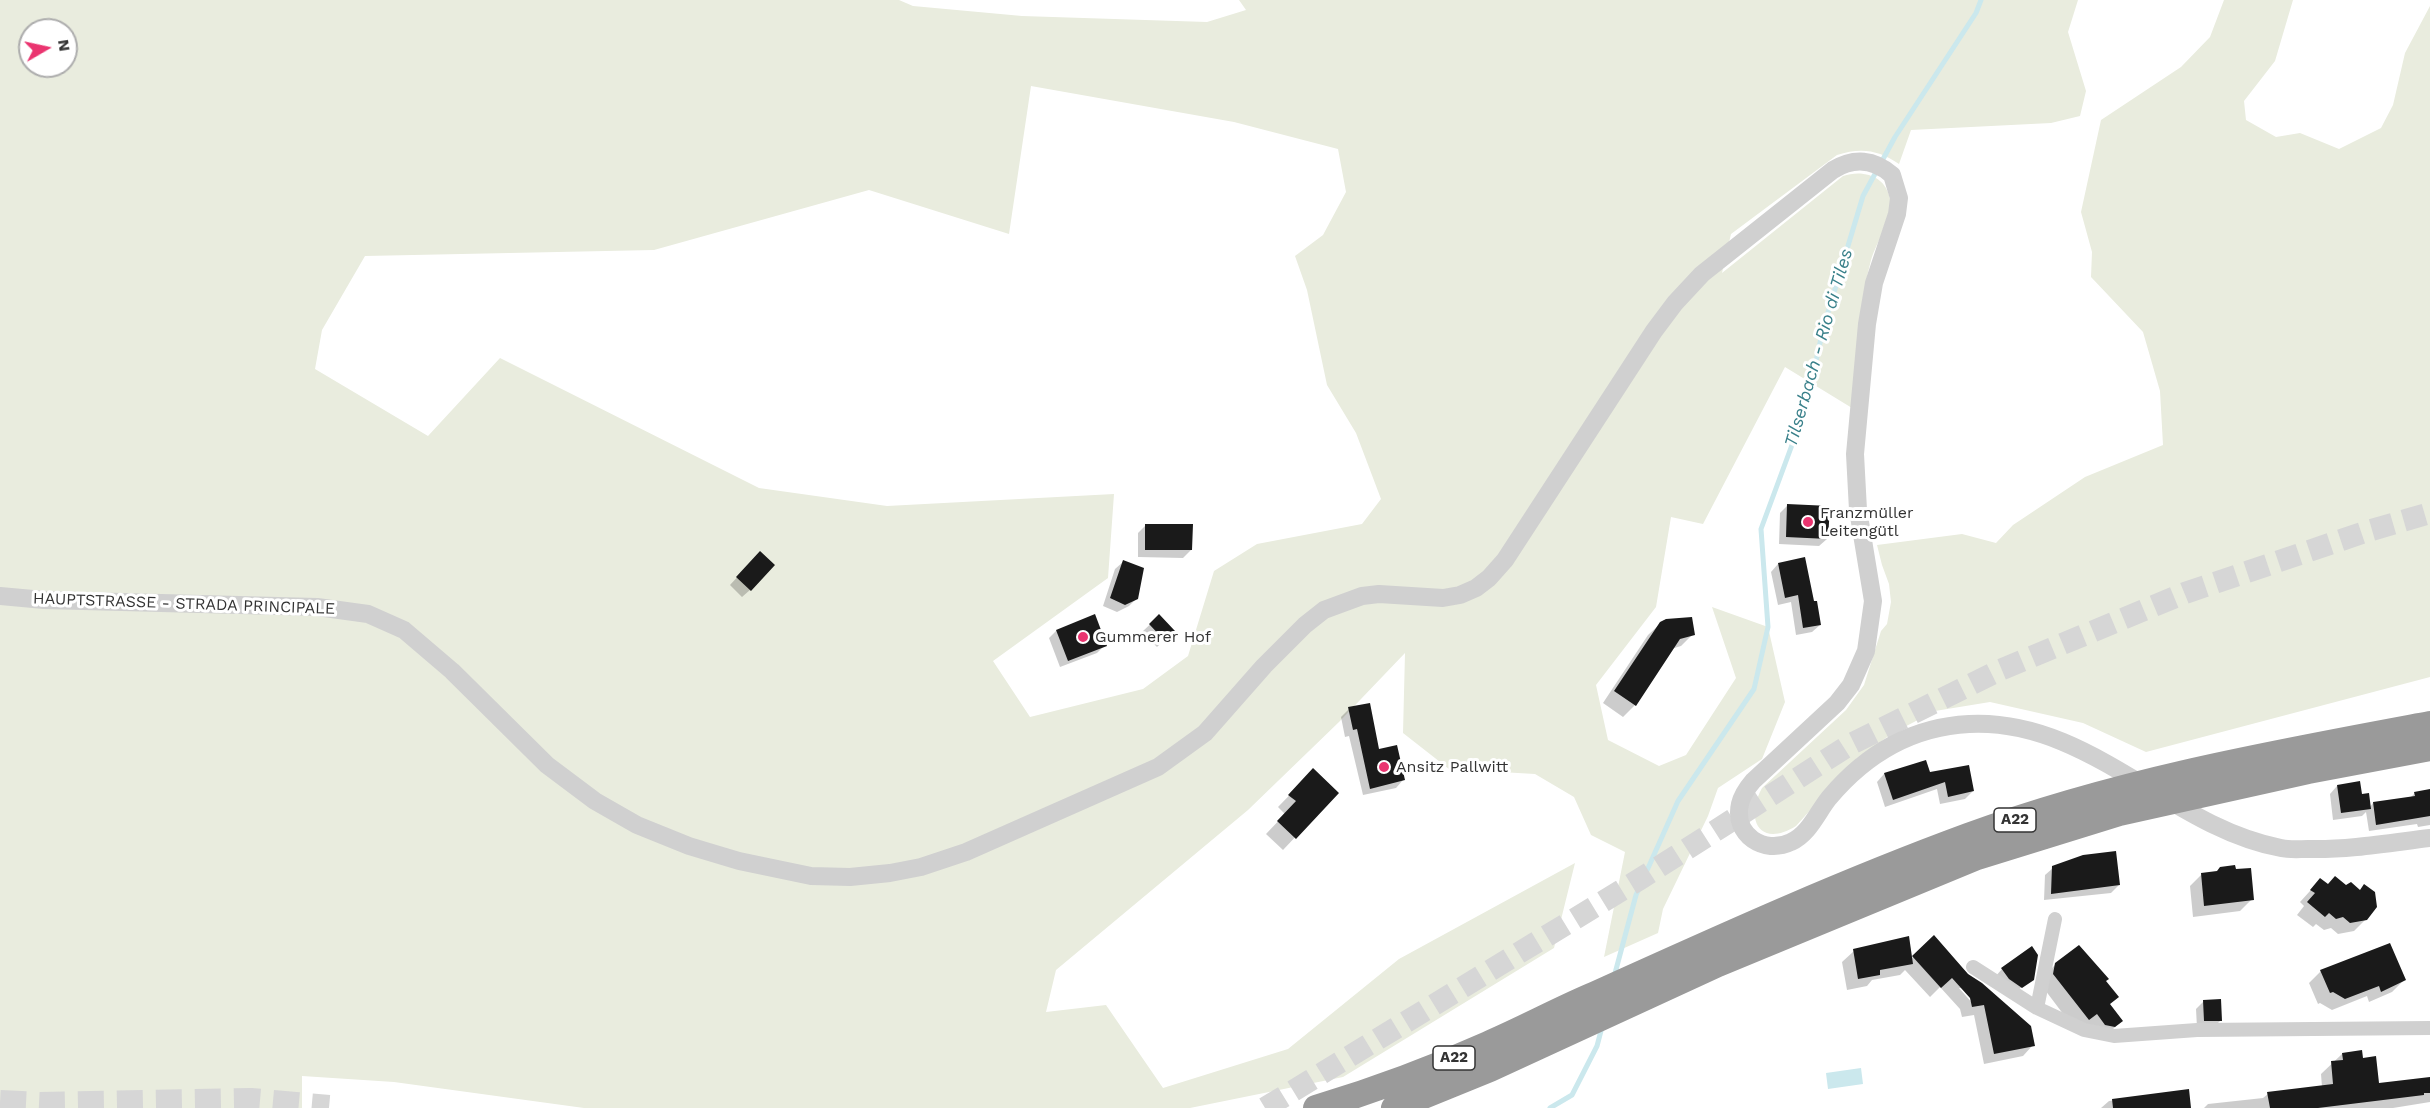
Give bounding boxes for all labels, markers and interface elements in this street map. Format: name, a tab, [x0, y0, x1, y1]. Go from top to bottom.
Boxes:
north arrow	[18, 18, 78, 78]
text: N	[54, 38, 75, 53]
water label: Tilserbach - Rio di Tiles	[1780, 246, 1858, 450]
place label: Franzmüller Leitengütl	[1820, 503, 1914, 541]
marker: Franzmüller Leitengütl	[1801, 515, 1815, 529]
street label: HAUPTSTRASSE - STRADA PRINCIPALE	[33, 589, 335, 619]
place label: Gummerer Hof	[1095, 627, 1211, 647]
marker: Gummerer Hof	[1076, 630, 1090, 644]
place label: Ansitz Pallwitt	[1396, 757, 1508, 777]
marker: Ansitz Pallwitt	[1377, 760, 1391, 774]
road number: A22	[1994, 808, 2036, 832]
road number: A22	[1433, 1046, 1475, 1070]

